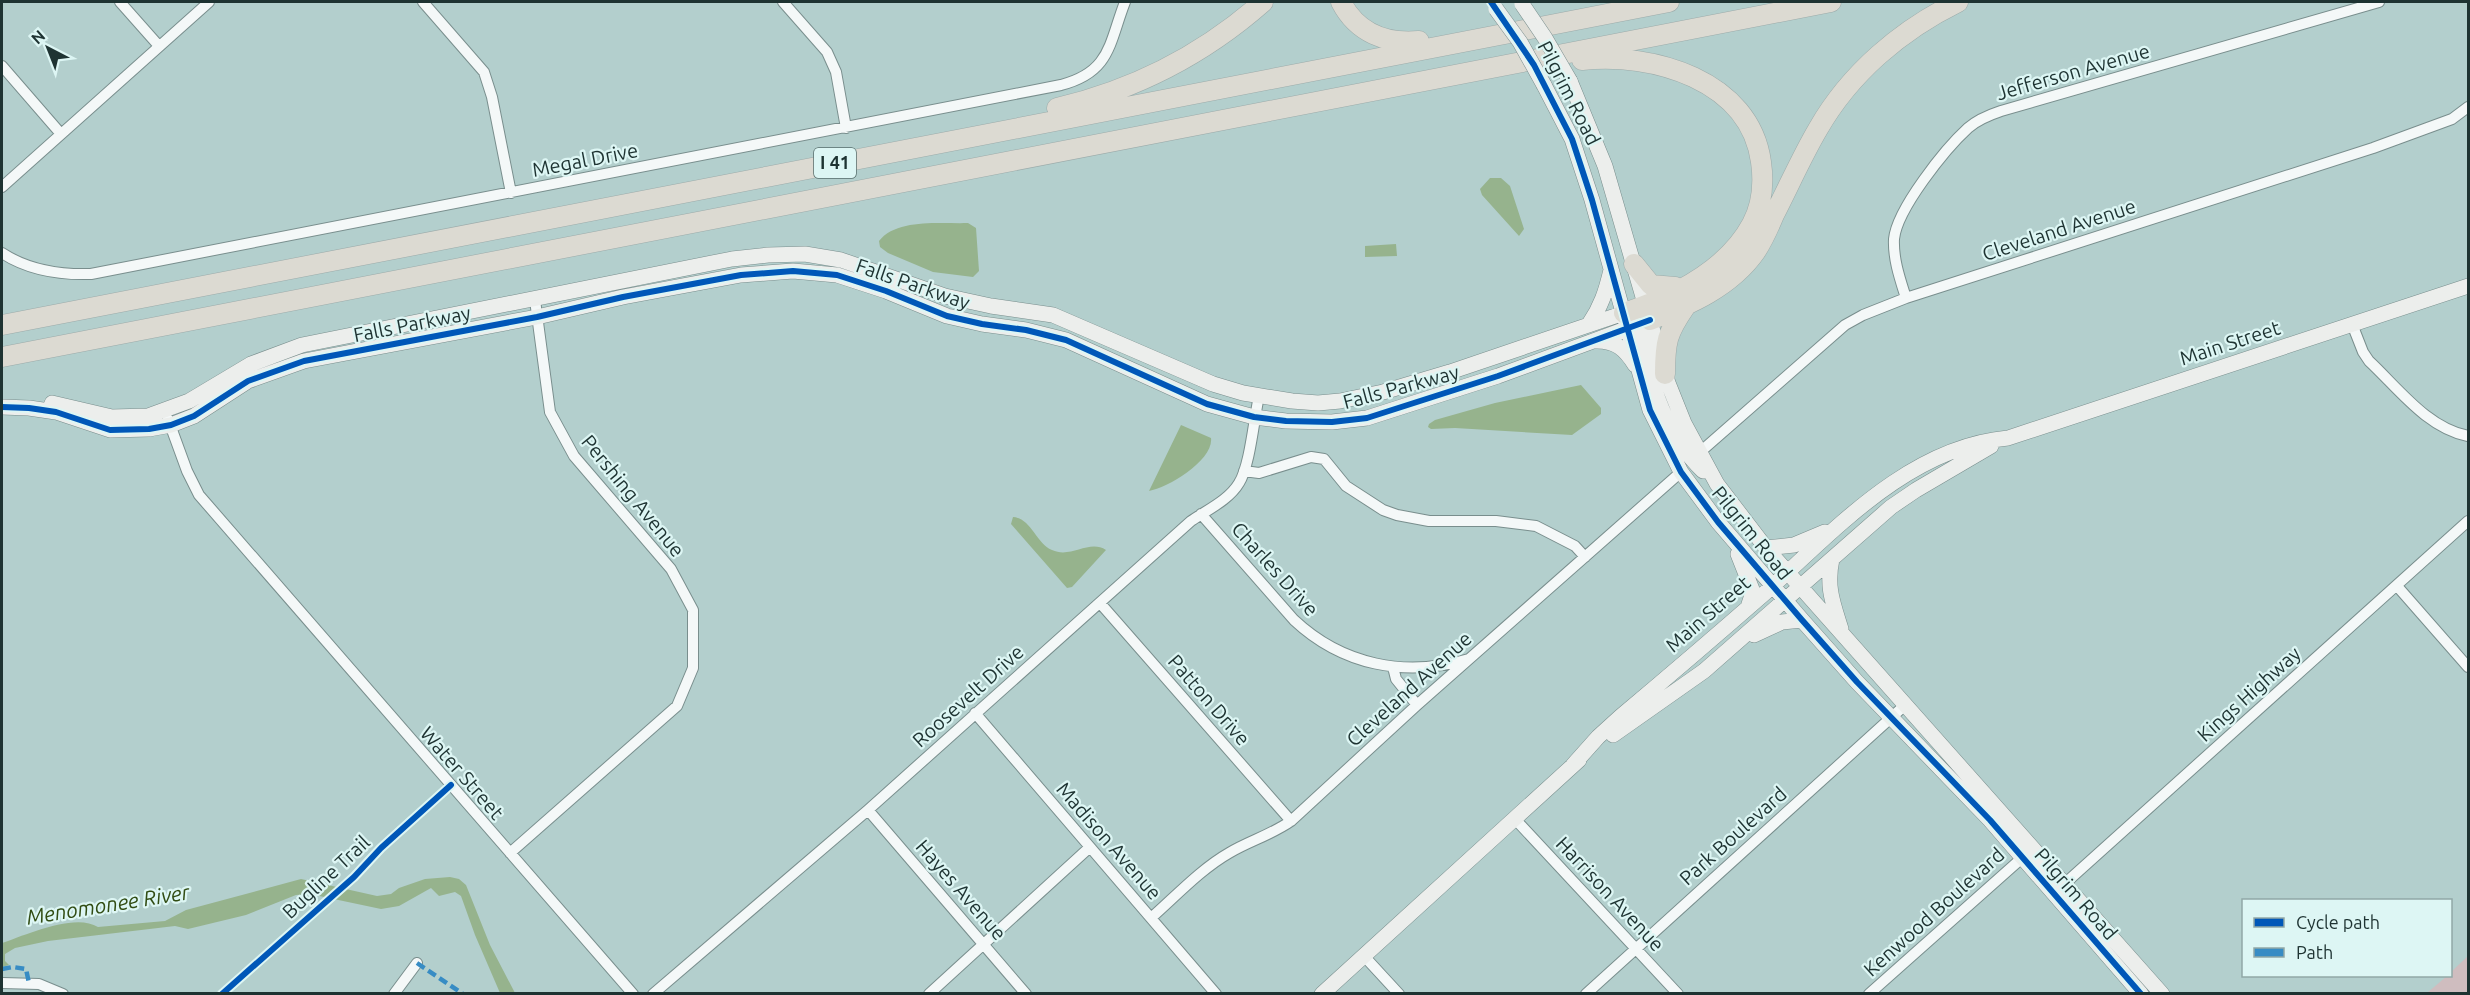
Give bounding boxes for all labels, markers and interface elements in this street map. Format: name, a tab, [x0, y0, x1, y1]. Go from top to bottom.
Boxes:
north arrow	[18, 18, 78, 78]
text: N	[28, 26, 48, 48]
street label: Pilgrim Road	[1533, 37, 1606, 149]
street label: Jefferson Avenue	[1994, 39, 2152, 104]
street label: Megal Drive	[530, 138, 640, 181]
road number: I 41	[814, 148, 856, 178]
street label: Cleveland Avenue	[1979, 194, 2138, 265]
street label: Falls Parkway	[853, 253, 973, 314]
street label: Falls Parkway	[351, 301, 473, 346]
street label: Main Street	[2177, 315, 2283, 370]
street label: Falls Parkway	[1340, 360, 1462, 413]
street label: Pershing Avenue	[577, 430, 690, 561]
street label: Pilgrim Road	[1708, 481, 1797, 584]
street label: Charles Drive	[1227, 517, 1324, 620]
street label: Main Street	[1661, 571, 1755, 657]
street label: Cleveland Avenue	[1342, 627, 1476, 751]
street label: Roosevelt Drive	[907, 640, 1028, 751]
street label: Kings Highway	[2192, 641, 2305, 746]
street label: Patton Drive	[1164, 650, 1255, 750]
street label: Water Street	[416, 722, 509, 824]
street label: Madison Avenue	[1052, 777, 1167, 904]
street label: Park Boulevard	[1675, 782, 1791, 890]
street label: Bugline Trail	[277, 830, 374, 923]
street label: Harrison Avenue	[1551, 832, 1669, 956]
street label: Hayes Avenue	[912, 835, 1011, 945]
street label: Kenwood Boulevard	[1859, 843, 2009, 981]
street label: Pilgrim Road	[2030, 843, 2122, 944]
water label: Menomonee River	[25, 879, 192, 929]
legend	[2242, 899, 2452, 977]
text: Cycle path	[2296, 912, 2380, 932]
text: Path	[2296, 942, 2333, 962]

